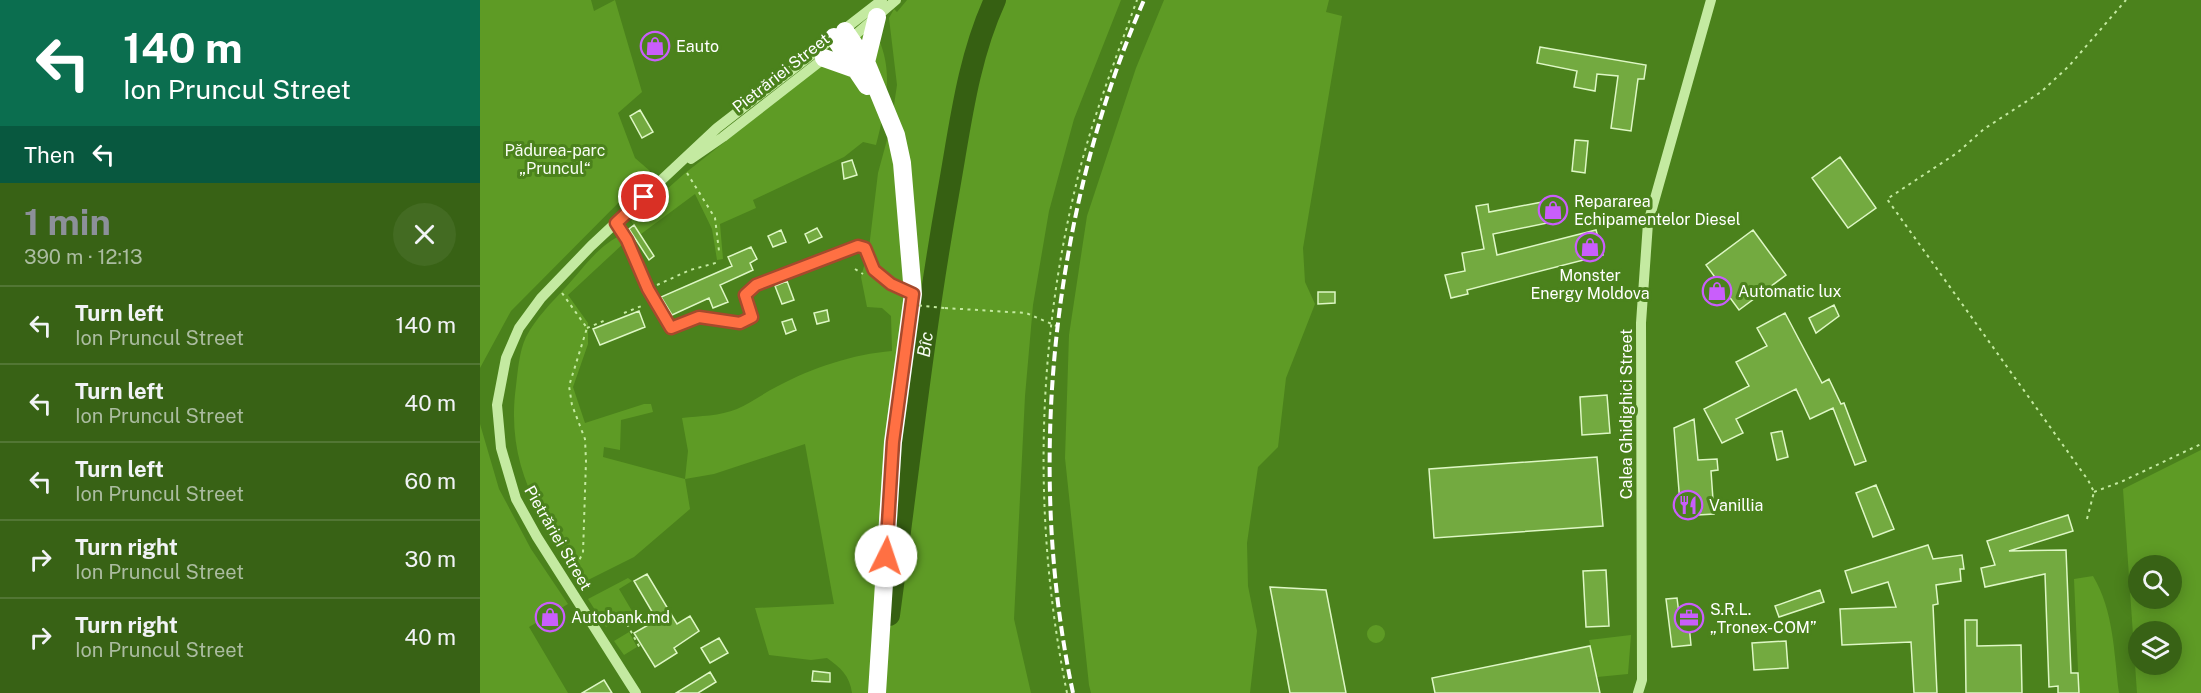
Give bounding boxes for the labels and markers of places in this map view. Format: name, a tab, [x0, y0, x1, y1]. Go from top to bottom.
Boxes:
shop icon: Eauto	[639, 30, 671, 62]
place label: Eauto	[676, 37, 719, 56]
pin	[618, 171, 669, 222]
place label: Repararea Echipamentelor Diesel	[1574, 192, 1741, 229]
shop icon: Repararea Echipamentelor Diesel	[1537, 194, 1569, 226]
shop icon: Monster Energy Moldova	[1574, 231, 1606, 263]
place label: Monster Energy Moldova	[1530, 266, 1650, 303]
shop icon: Automatic lux	[1701, 275, 1733, 307]
place label: Automatic lux	[1738, 282, 1841, 301]
restaurant icon: Vanillia	[1672, 489, 1704, 521]
place label: Vanillia	[1709, 496, 1763, 515]
place label: S.R.L. „Tronex-COM”	[1710, 600, 1817, 637]
shop icon: Autobank.md	[534, 601, 566, 633]
office icon: S.R.L. „Tronex-COM”	[1673, 602, 1705, 634]
place label: Autobank.md	[571, 608, 670, 627]

